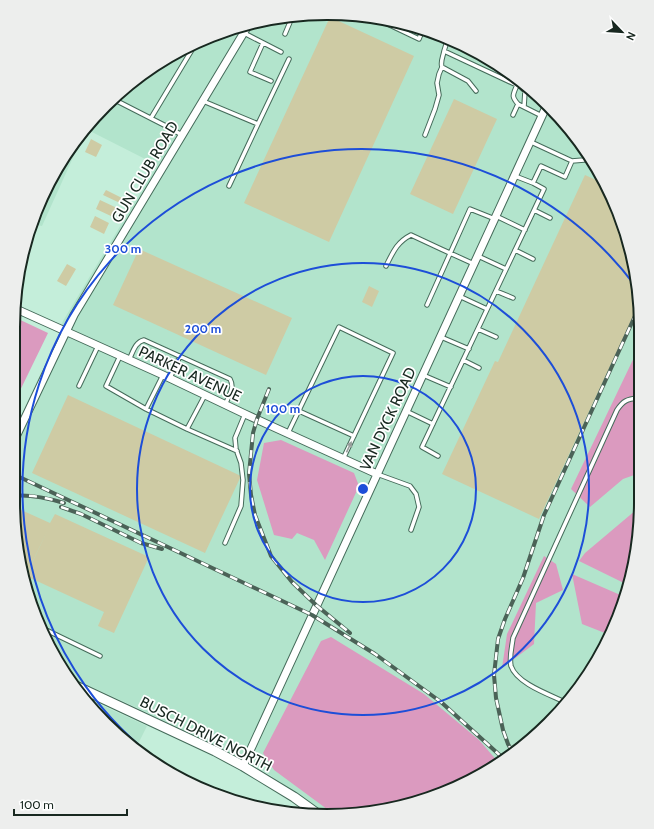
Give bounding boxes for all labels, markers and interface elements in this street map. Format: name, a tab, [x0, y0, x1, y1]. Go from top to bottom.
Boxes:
north arrow	[602, 12, 642, 52]
text: N	[623, 30, 639, 43]
street label: GUN CLUB ROAD	[108, 118, 182, 226]
text: 300 m	[105, 241, 141, 256]
text: 200 m	[185, 321, 221, 336]
street label: PARKER AVENUE	[136, 342, 244, 406]
street label: VAN DYCK ROAD	[356, 364, 420, 473]
text: 100 m	[266, 401, 300, 416]
one-way arrow	[346, 441, 352, 453]
centre of rings	[356, 482, 370, 496]
street label: BUSCH DRIVE NORTH	[137, 693, 275, 775]
scale bar	[14, 791, 127, 817]
text: 100 m	[20, 797, 54, 812]

